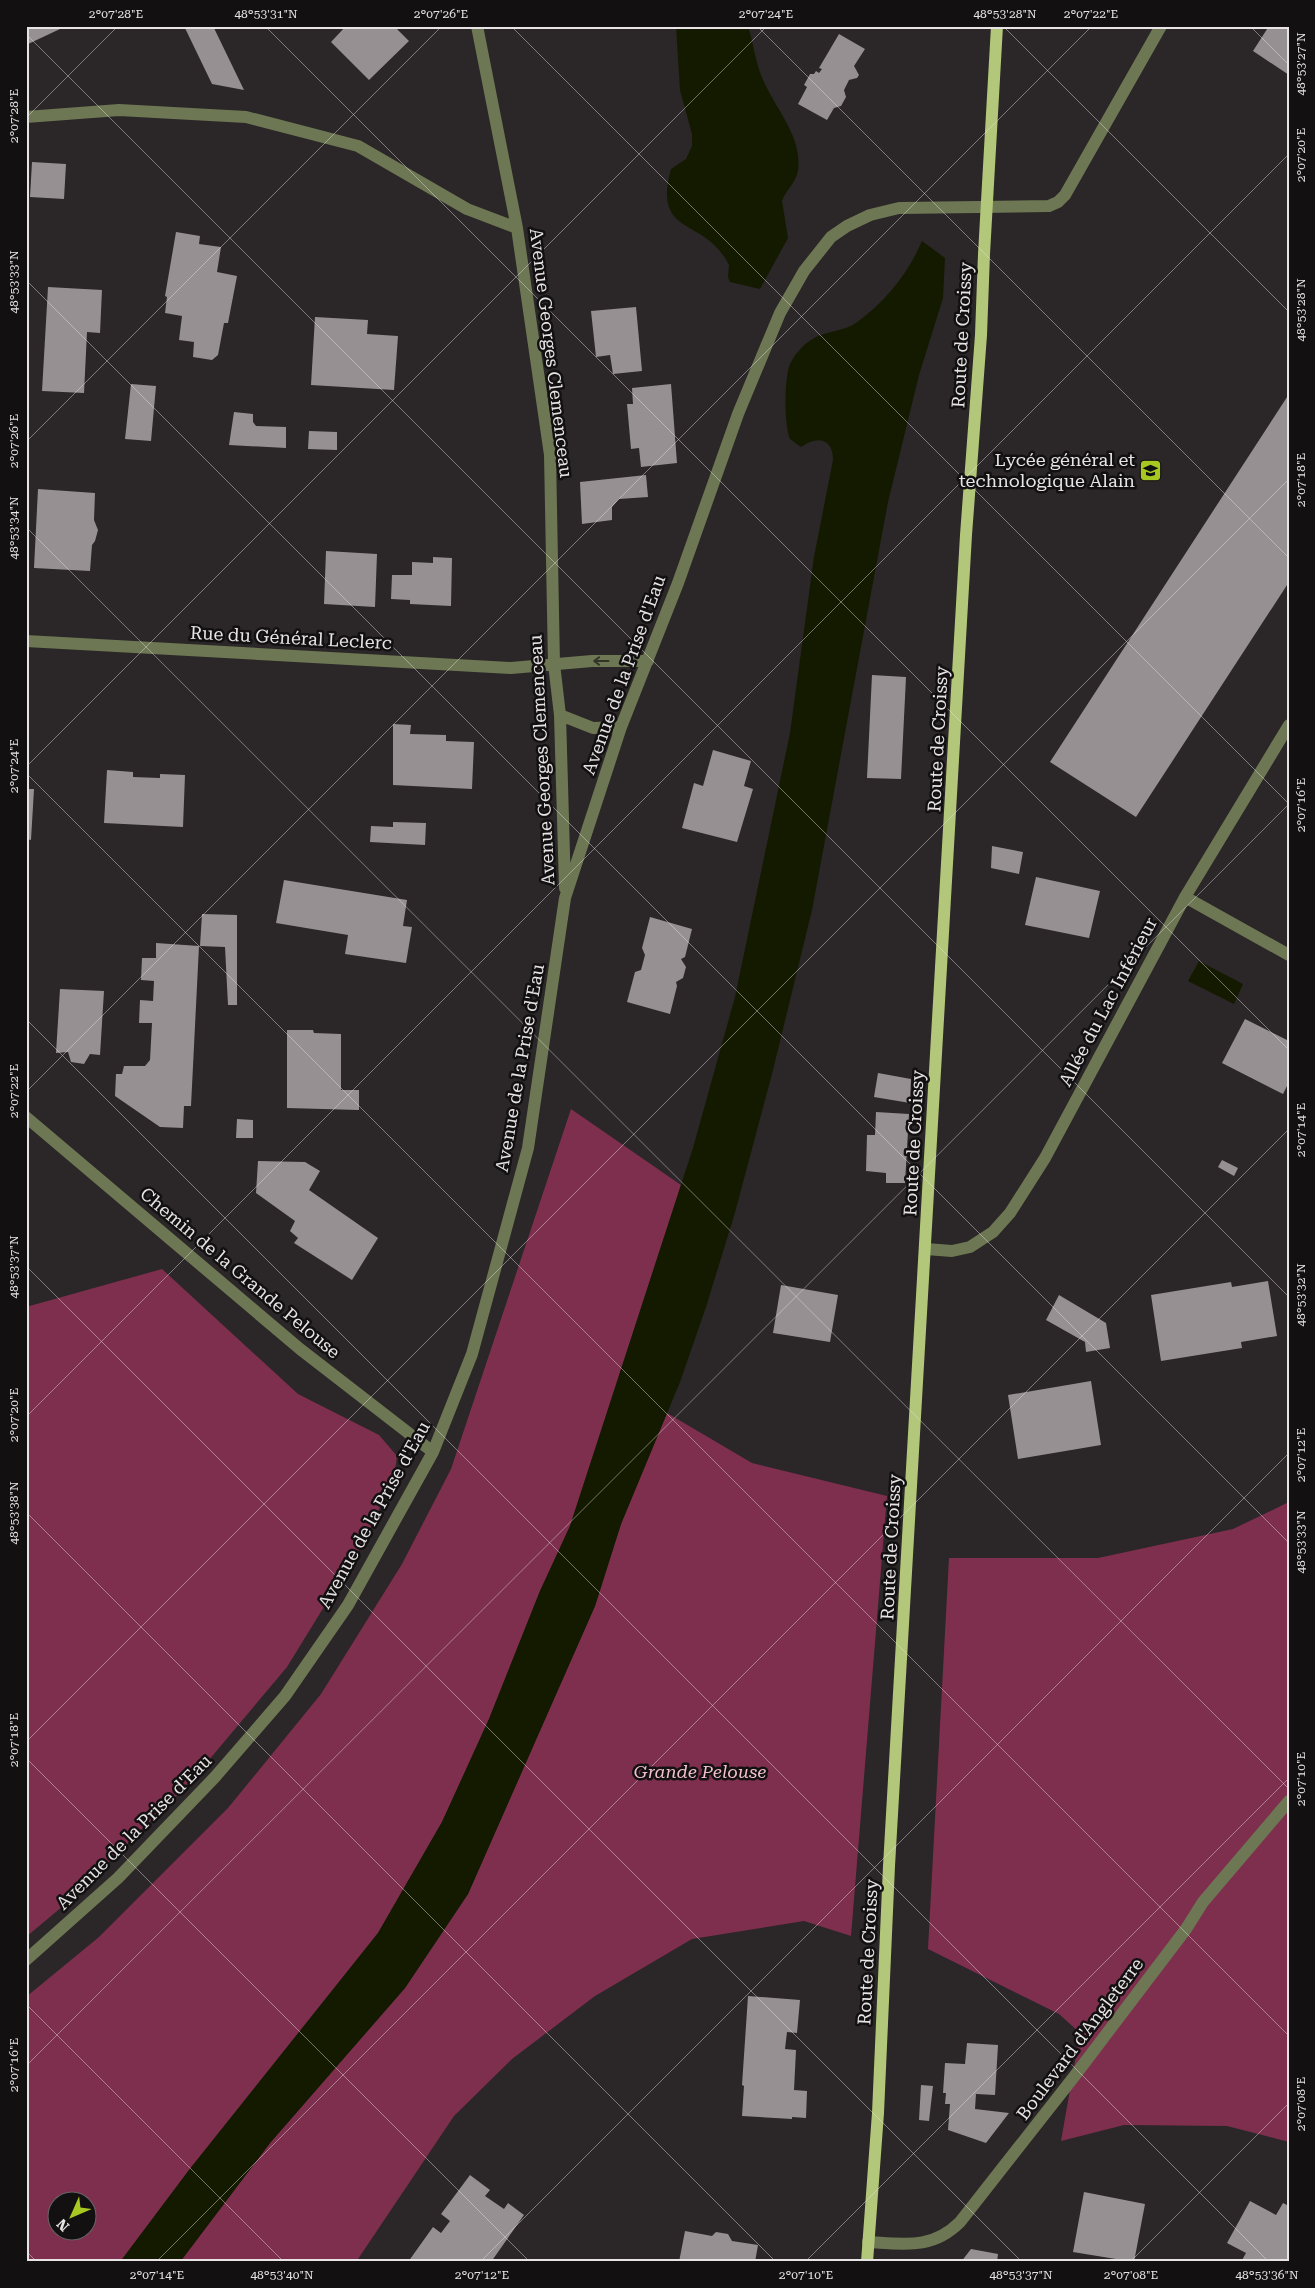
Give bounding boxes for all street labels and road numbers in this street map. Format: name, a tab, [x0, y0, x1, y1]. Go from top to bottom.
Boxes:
street label: Avenue Georges Clemenceau	[526, 227, 577, 479]
street label: Route de Croissy	[947, 261, 976, 408]
street label: Avenue de la Prise d'Eau	[578, 572, 669, 777]
street label: Rue du Général Leclerc	[190, 622, 392, 653]
street label: Avenue Georges Clemenceau	[524, 634, 559, 886]
street label: Route de Croissy	[923, 665, 952, 812]
street label: Allée du Lac Inférieur	[1054, 914, 1161, 1090]
street label: Avenue de la Prise d'Eau	[491, 962, 548, 1174]
street label: Route de Croissy	[899, 1069, 928, 1216]
street label: Chemin de la Grande Pelouse	[136, 1183, 345, 1362]
street label: Avenue de la Prise d'Eau	[313, 1417, 434, 1612]
street label: Route de Croissy	[876, 1473, 905, 1620]
street label: Avenue de la Prise d'Eau	[52, 1750, 216, 1914]
street label: Route de Croissy	[853, 1878, 882, 2025]
street label: Boulevard d'Angleterre	[1012, 1954, 1147, 2124]

